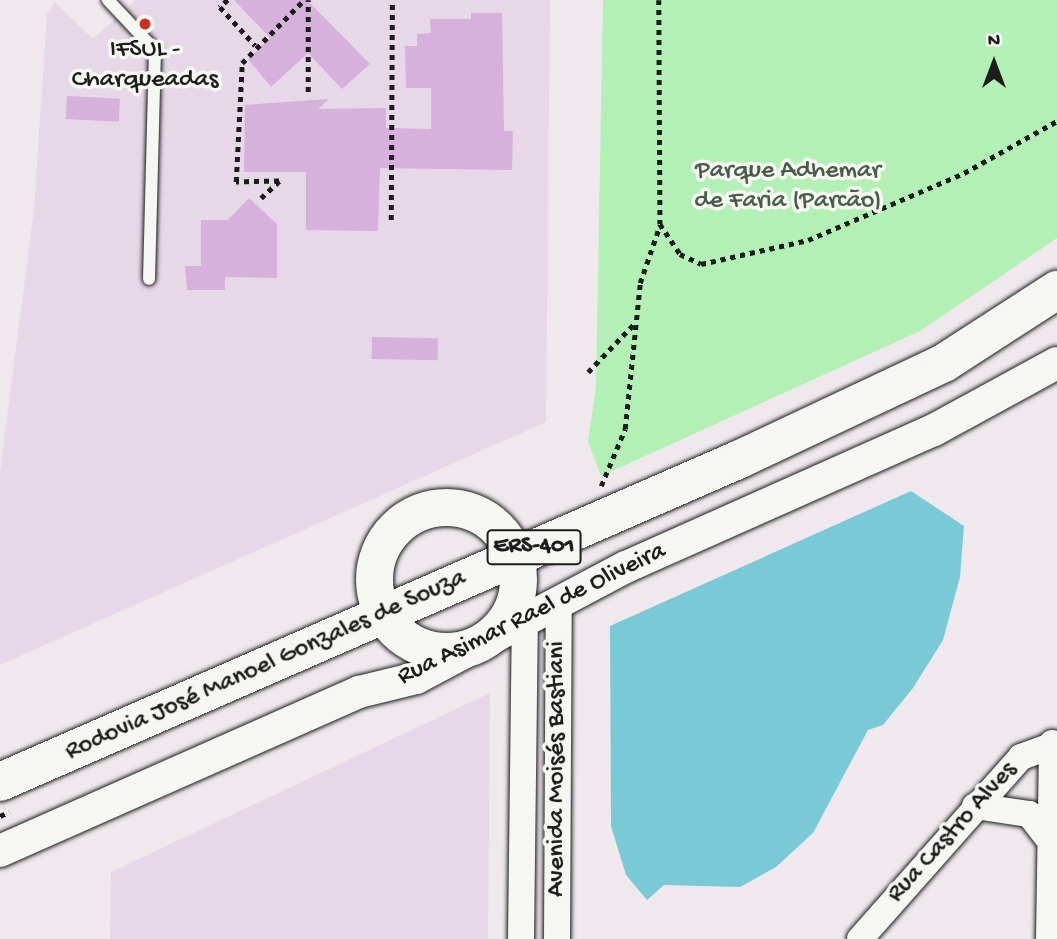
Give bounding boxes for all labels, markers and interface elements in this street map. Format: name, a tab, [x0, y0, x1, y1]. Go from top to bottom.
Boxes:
marker: IFSUL - Charqueadas	[137, 16, 153, 32]
north arrow	[959, 28, 1029, 98]
text: N	[988, 30, 1000, 53]
place label: IFSUL - Charqueadas	[72, 35, 218, 96]
park label: Parque Adhemar de Faria (Parcão)	[694, 156, 882, 218]
road number: ERS-401	[485, 526, 583, 568]
street label: Rua Asimar Rael de Oliveira	[393, 536, 671, 694]
street label: Rodovia José Manoel Gonzales de Souza	[61, 563, 471, 769]
street label: Avenida Moisés Bastiani	[542, 641, 574, 897]
street label: Rua Castro Alves	[881, 756, 1025, 910]

